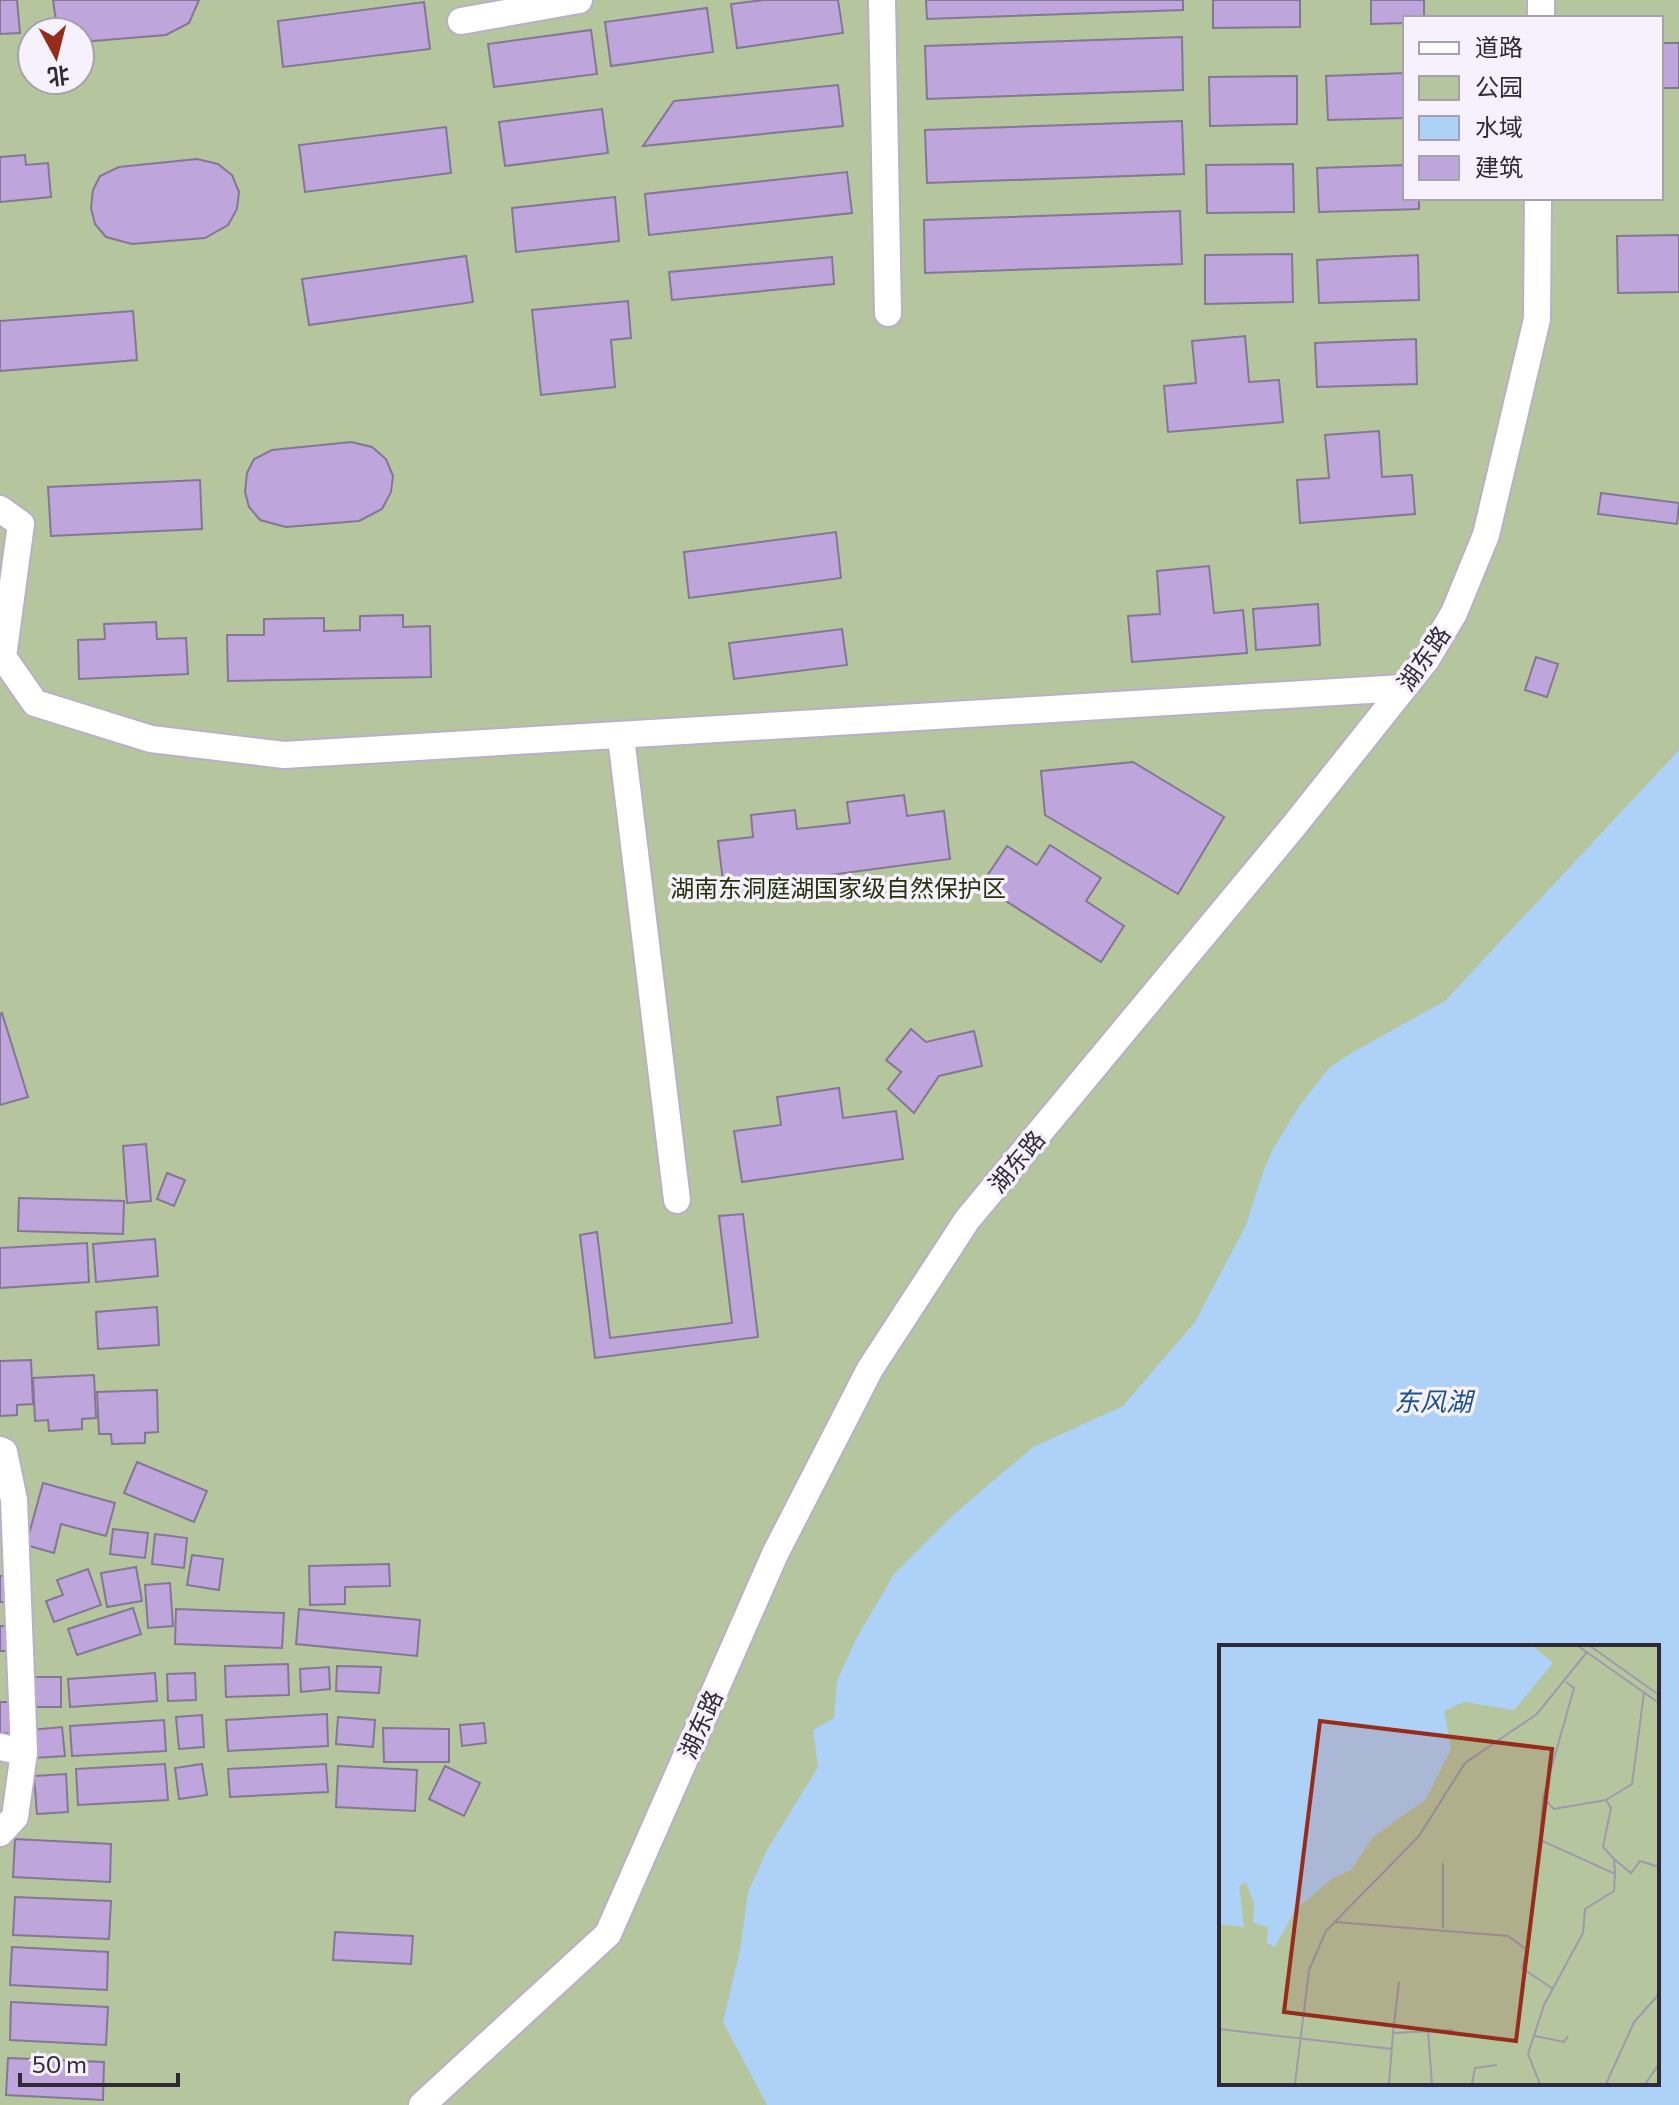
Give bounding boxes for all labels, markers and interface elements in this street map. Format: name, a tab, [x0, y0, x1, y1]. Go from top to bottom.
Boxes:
north arrow	[16, 16, 96, 96]
legend	[1403, 16, 1663, 200]
text: 道路	[1475, 32, 1523, 61]
text: 北	[46, 62, 71, 91]
text: 公园	[1475, 72, 1523, 101]
text: 水域	[1475, 112, 1523, 141]
text: 建筑	[1475, 152, 1523, 181]
street label: 湖东路	[1390, 620, 1456, 696]
park label: 湖南东洞庭湖国家级自然保护区	[670, 873, 1006, 902]
street label: 湖东路	[982, 1124, 1050, 1198]
water label: 东风湖	[1394, 1385, 1476, 1416]
inset map	[1219, 1645, 1659, 2085]
street label: 湖东路	[672, 1685, 728, 1763]
scale bar	[20, 2037, 178, 2087]
text: 50 m	[32, 2049, 87, 2078]

